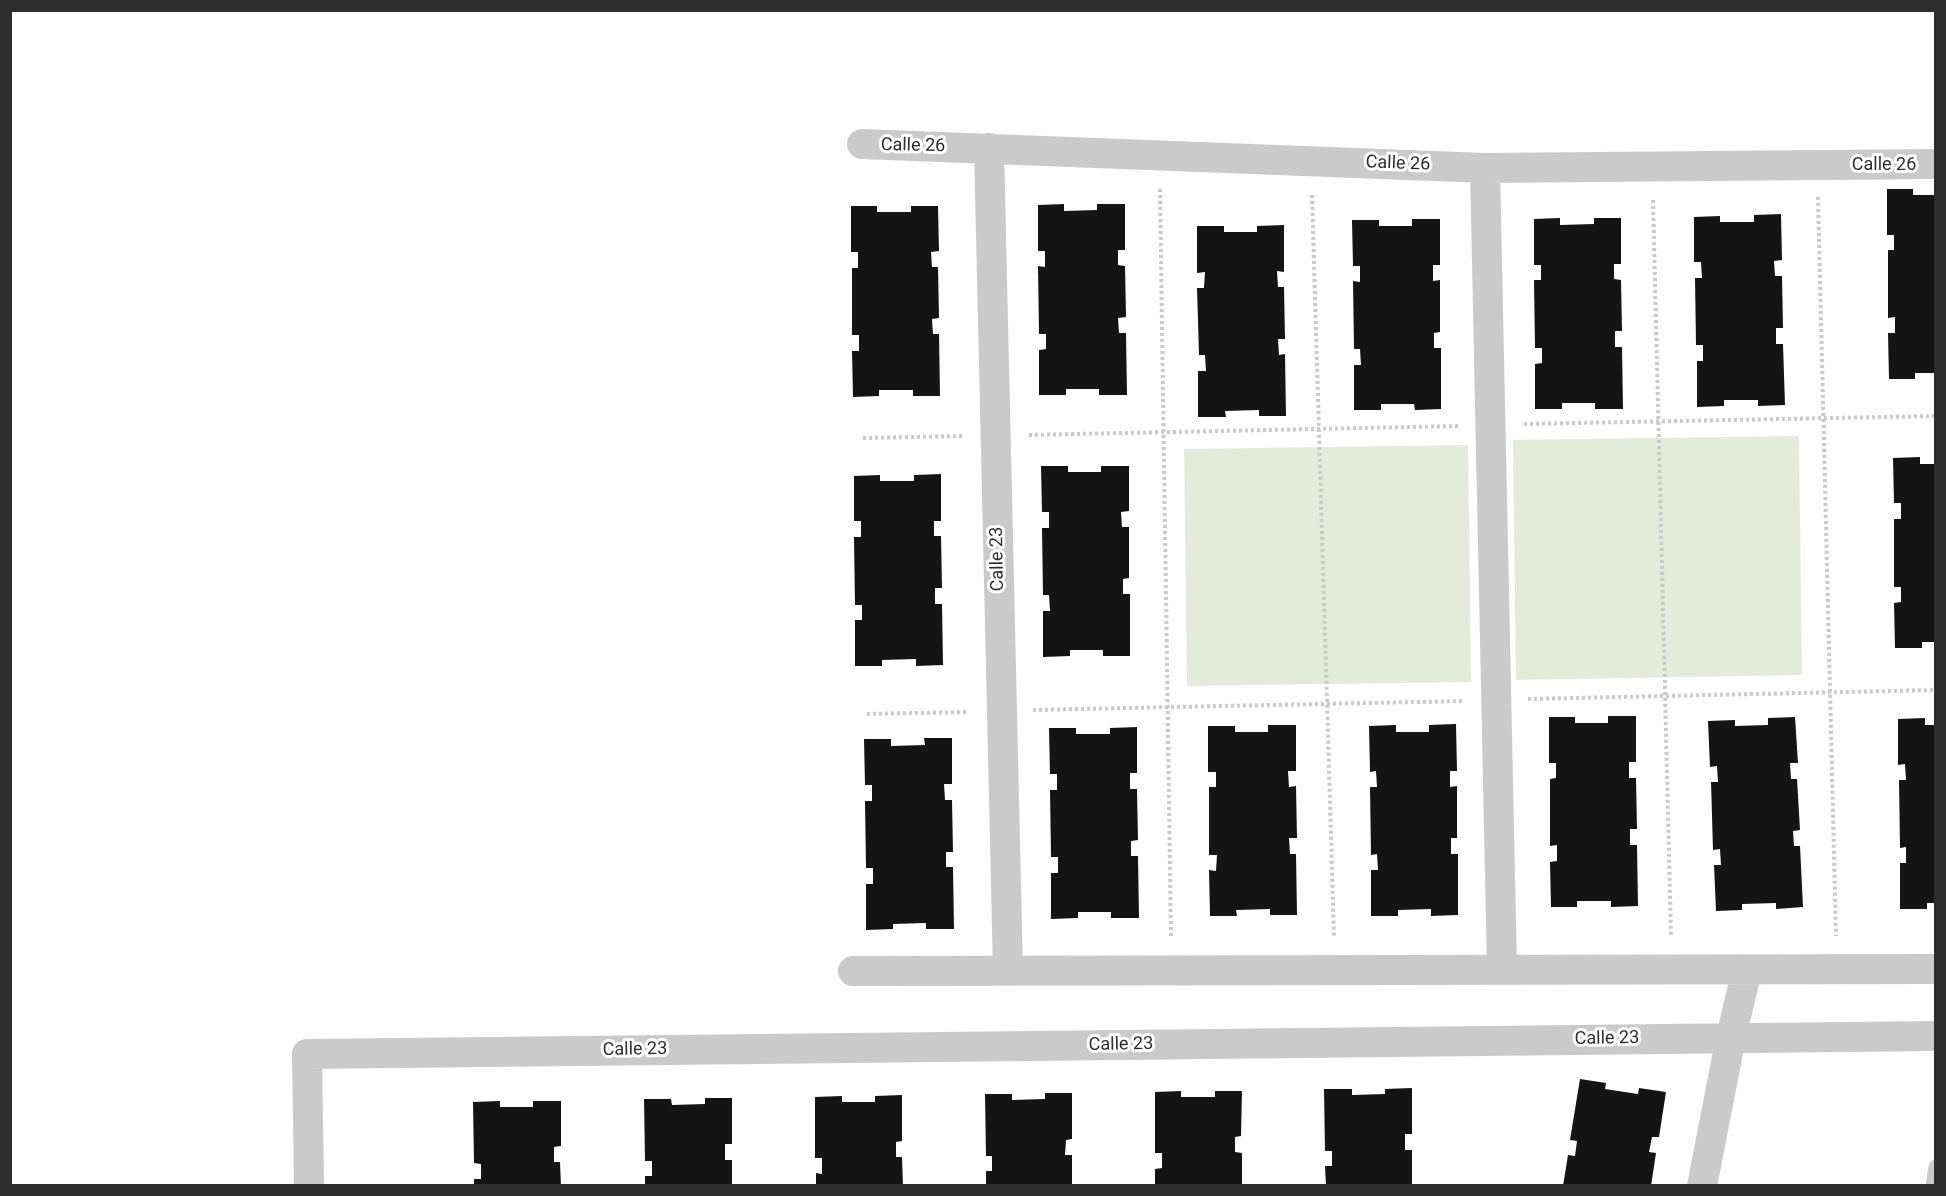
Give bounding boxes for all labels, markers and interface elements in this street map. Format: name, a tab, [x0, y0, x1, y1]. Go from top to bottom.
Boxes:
street label: Calle 26	[881, 135, 945, 157]
street label: Calle 26	[1365, 152, 1431, 176]
street label: Calle 26	[1852, 154, 1916, 176]
street label: Calle 23	[987, 527, 1009, 591]
street label: Calle 23	[1575, 1028, 1639, 1050]
street label: Calle 23	[1089, 1034, 1153, 1056]
street label: Calle 23	[603, 1039, 667, 1061]

